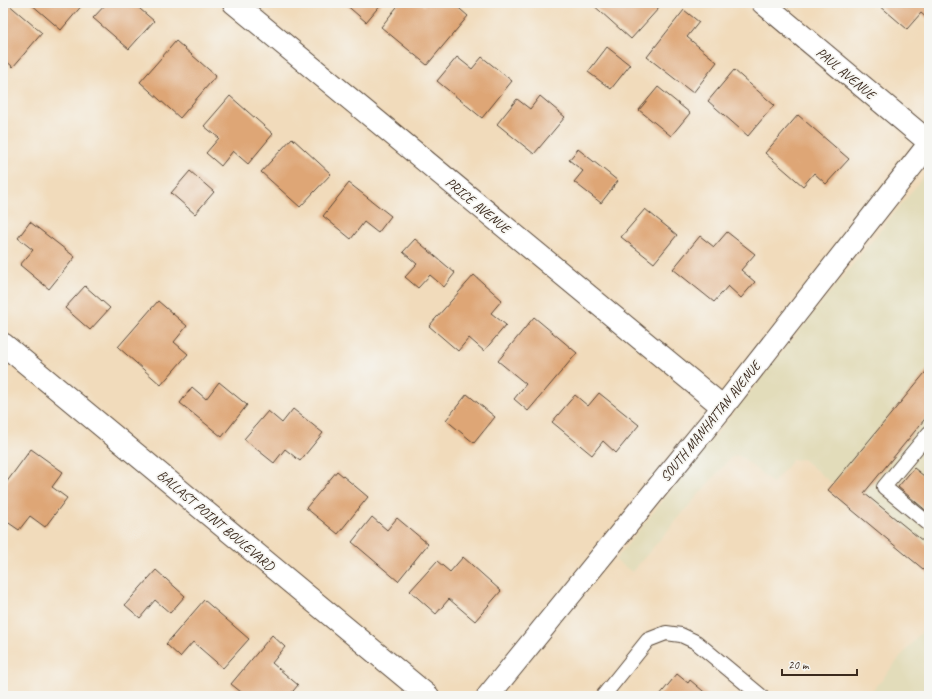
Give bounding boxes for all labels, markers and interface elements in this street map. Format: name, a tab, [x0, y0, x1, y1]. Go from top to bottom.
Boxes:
street label: PAUL AVENUE	[813, 44, 880, 104]
street label: PRICE AVENUE	[442, 174, 515, 239]
street label: SOUTH MANHATTAN AVENUE	[657, 356, 766, 485]
street label: BALLAST POINT BOULEVARD	[154, 466, 279, 576]
scale bar	[782, 651, 857, 677]
text: 20 m	[788, 657, 810, 673]

